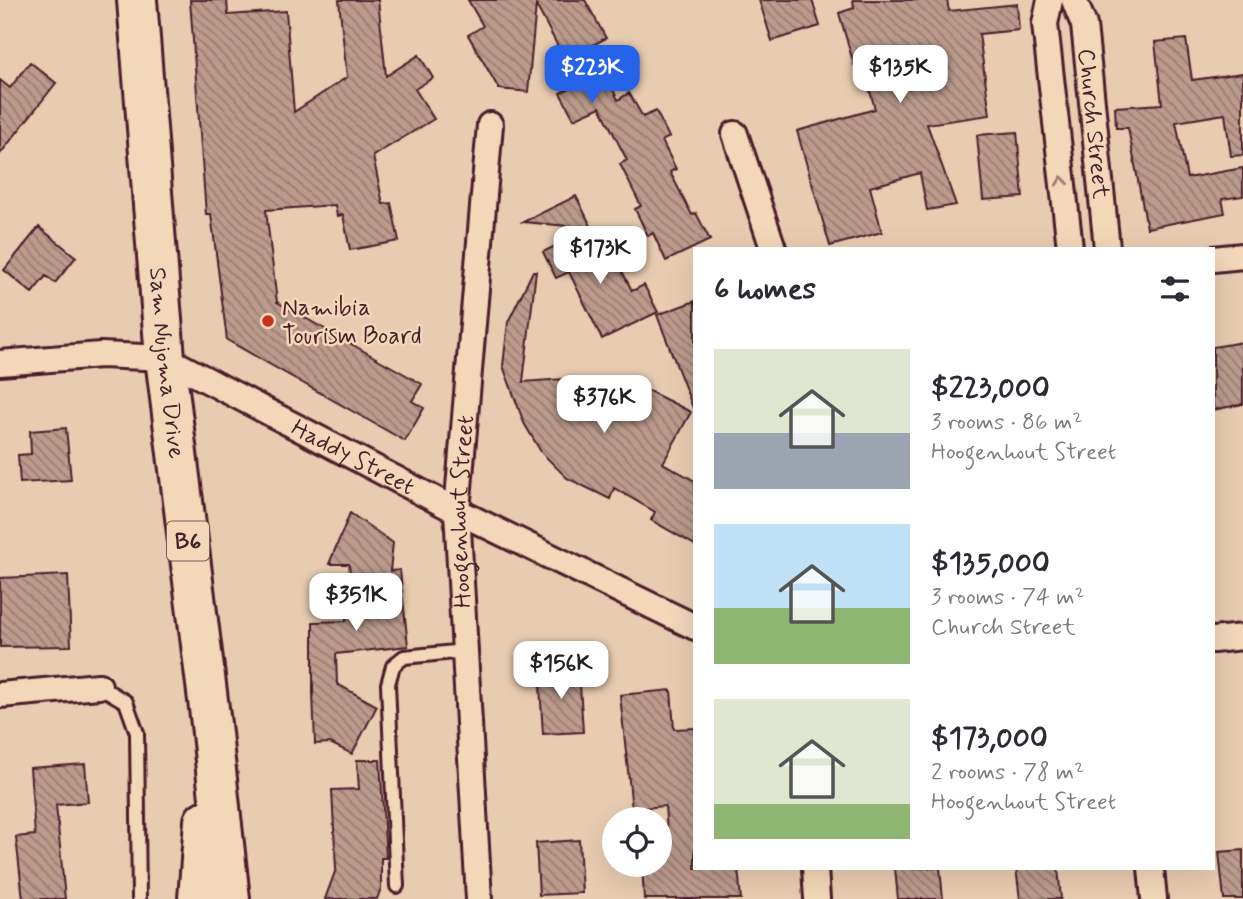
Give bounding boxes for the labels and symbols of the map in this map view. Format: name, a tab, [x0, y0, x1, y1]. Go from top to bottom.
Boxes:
pin: $223K	[543, 46, 641, 105]
pin: $135K	[851, 46, 949, 105]
street label: Church Street	[1070, 47, 1116, 200]
one-way arrow	[1055, 175, 1070, 186]
pin: $173K	[551, 226, 649, 286]
street label: Sam Nujoma Drive	[141, 266, 191, 460]
place label: Namibia Tourism Board	[282, 293, 422, 352]
marker: Namibia Tourism Board	[260, 313, 276, 329]
pin: $376K	[555, 376, 653, 435]
street label: Haddy Street	[286, 413, 420, 503]
street label: Hoogenhout Street	[443, 414, 482, 609]
road number: B6	[167, 522, 209, 561]
pin: $351K	[307, 574, 405, 633]
pin: $156K	[512, 642, 610, 701]

